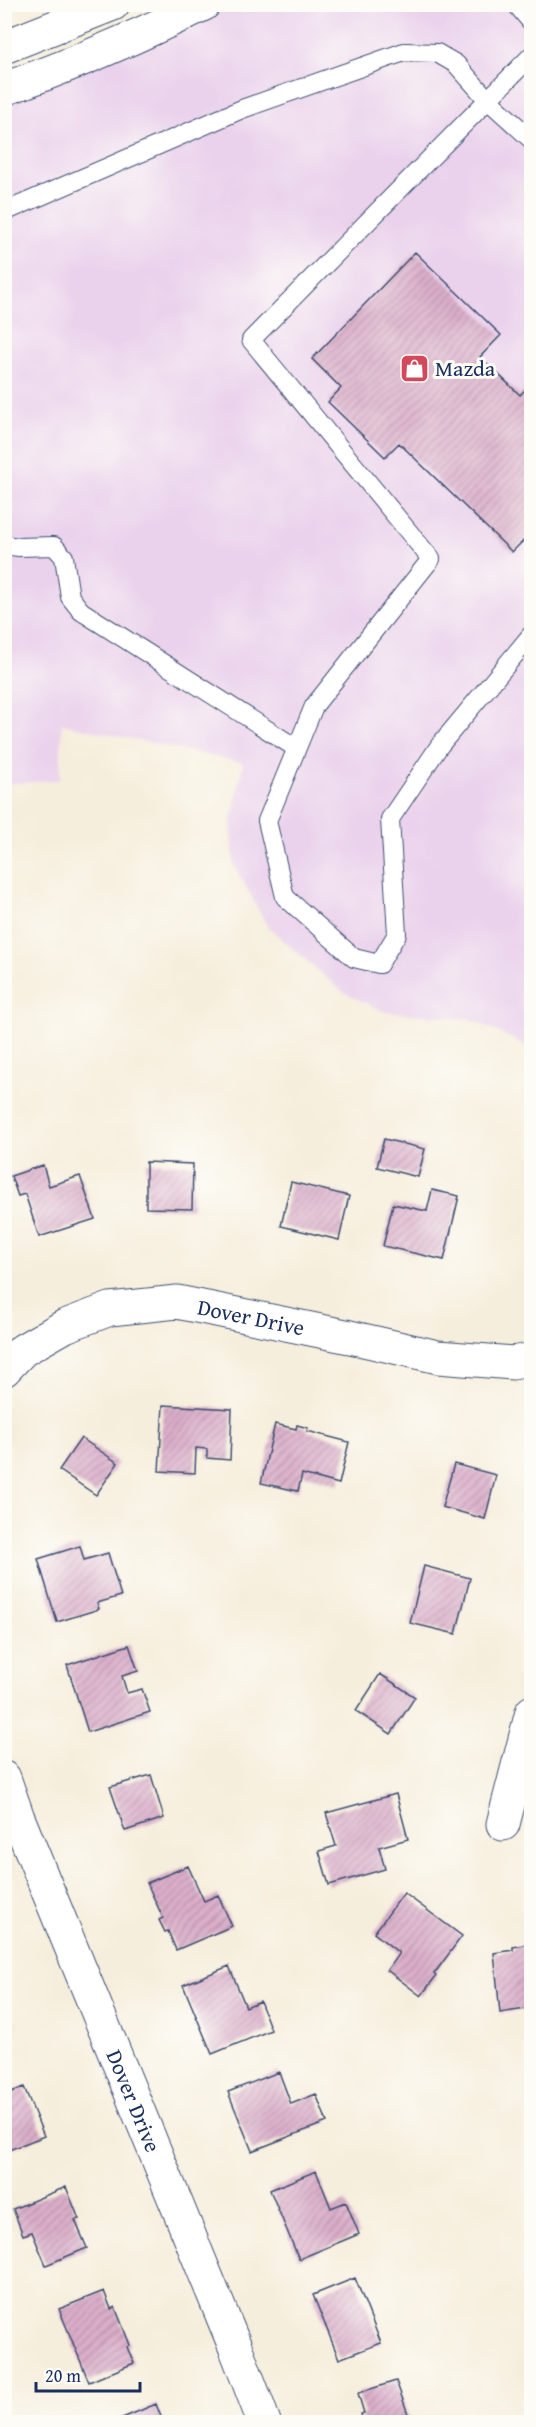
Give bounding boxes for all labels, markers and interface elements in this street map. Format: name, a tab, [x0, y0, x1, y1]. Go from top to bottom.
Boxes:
shop icon: Mazda	[398, 352, 430, 384]
place label: Mazda	[435, 352, 496, 384]
street label: Dover Drive	[195, 1291, 307, 1343]
street label: Dover Drive	[99, 2045, 169, 2157]
scale bar	[36, 2355, 140, 2393]
text: 20 m	[45, 2362, 81, 2389]

